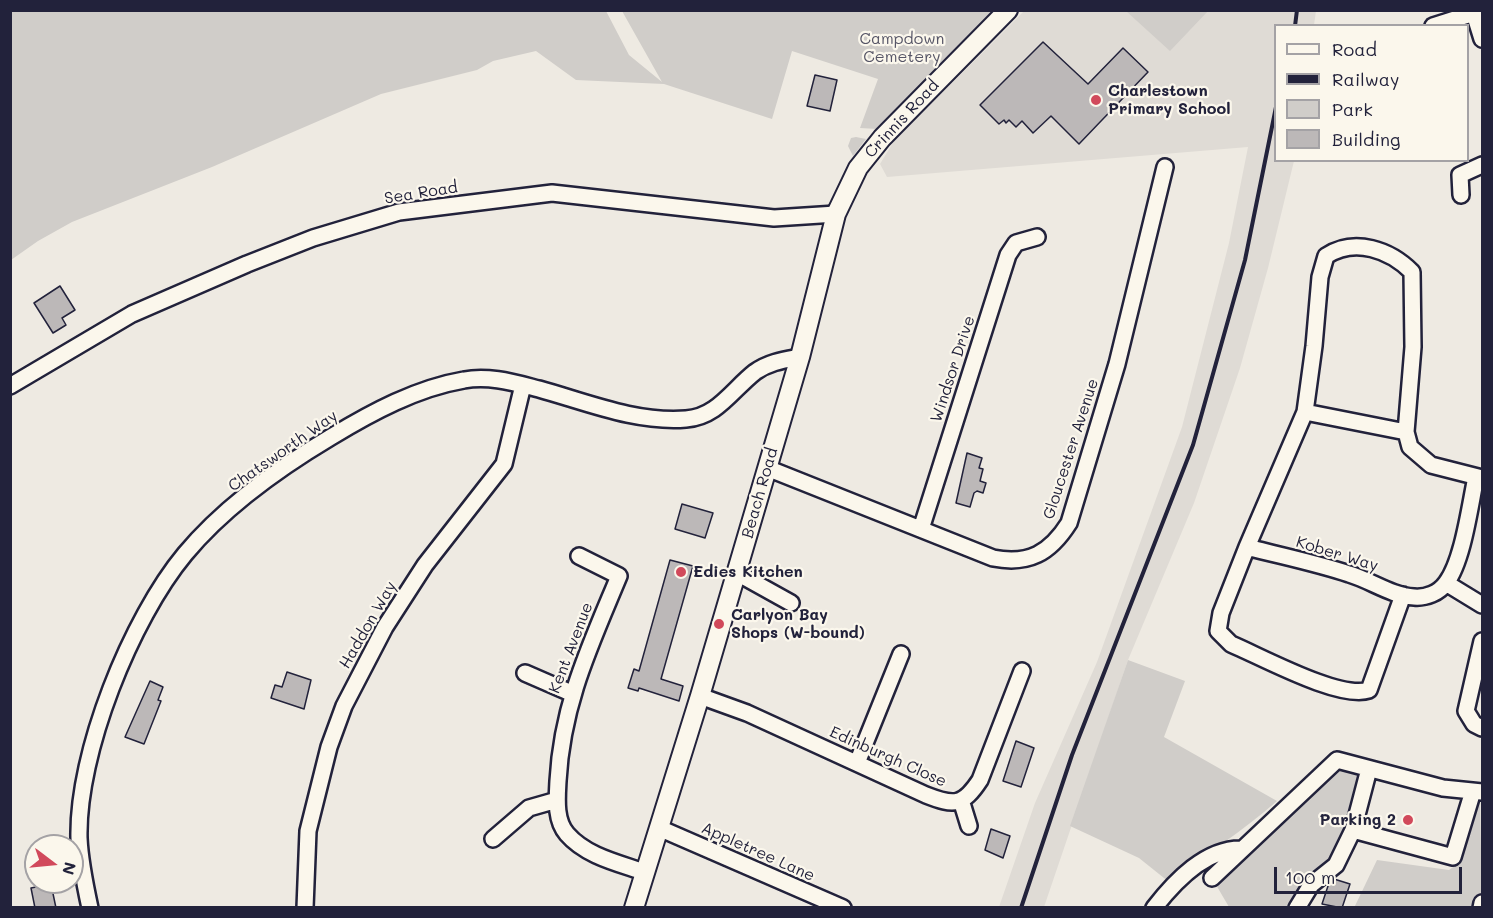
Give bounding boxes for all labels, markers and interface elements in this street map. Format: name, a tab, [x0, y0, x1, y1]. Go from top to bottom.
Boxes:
legend	[1274, 24, 1469, 162]
park label: Campdown Cemetery	[860, 29, 944, 67]
text: Road	[1332, 37, 1377, 61]
text: Railway	[1332, 67, 1399, 91]
street label: Crinnis Road	[861, 76, 943, 162]
place label: Charlestown Primary School	[1108, 81, 1231, 119]
marker: Charlestown Primary School	[1089, 93, 1103, 107]
text: Park	[1332, 97, 1373, 121]
text: Building	[1332, 127, 1400, 151]
street label: Sea Road	[383, 178, 459, 208]
street label: Windsor Drive	[927, 313, 979, 425]
street label: Gloucester Avenue	[1039, 376, 1103, 522]
street label: Chatsworth Way	[225, 406, 341, 496]
street label: Beach Road	[738, 446, 782, 540]
street label: Kober Way	[1294, 532, 1380, 576]
place label: Edies Kitchen	[693, 562, 803, 582]
marker: Edies Kitchen	[674, 565, 688, 579]
street label: Haddon Way	[335, 578, 401, 672]
street label: Kent Avenue	[545, 600, 597, 696]
place label: Carlyon Bay Shops (W-bound)	[731, 605, 865, 643]
marker: Carlyon Bay Shops (W-bound)	[712, 617, 726, 631]
street label: Edinburgh Close	[827, 723, 949, 791]
place label: Parking 2	[1319, 810, 1396, 830]
marker: Parking 2	[1401, 813, 1415, 827]
street label: Appletree Lane	[698, 818, 818, 886]
north arrow	[24, 834, 84, 894]
scale bar	[1277, 855, 1464, 893]
text: N	[58, 860, 82, 877]
text: 100 m	[1285, 865, 1335, 889]

